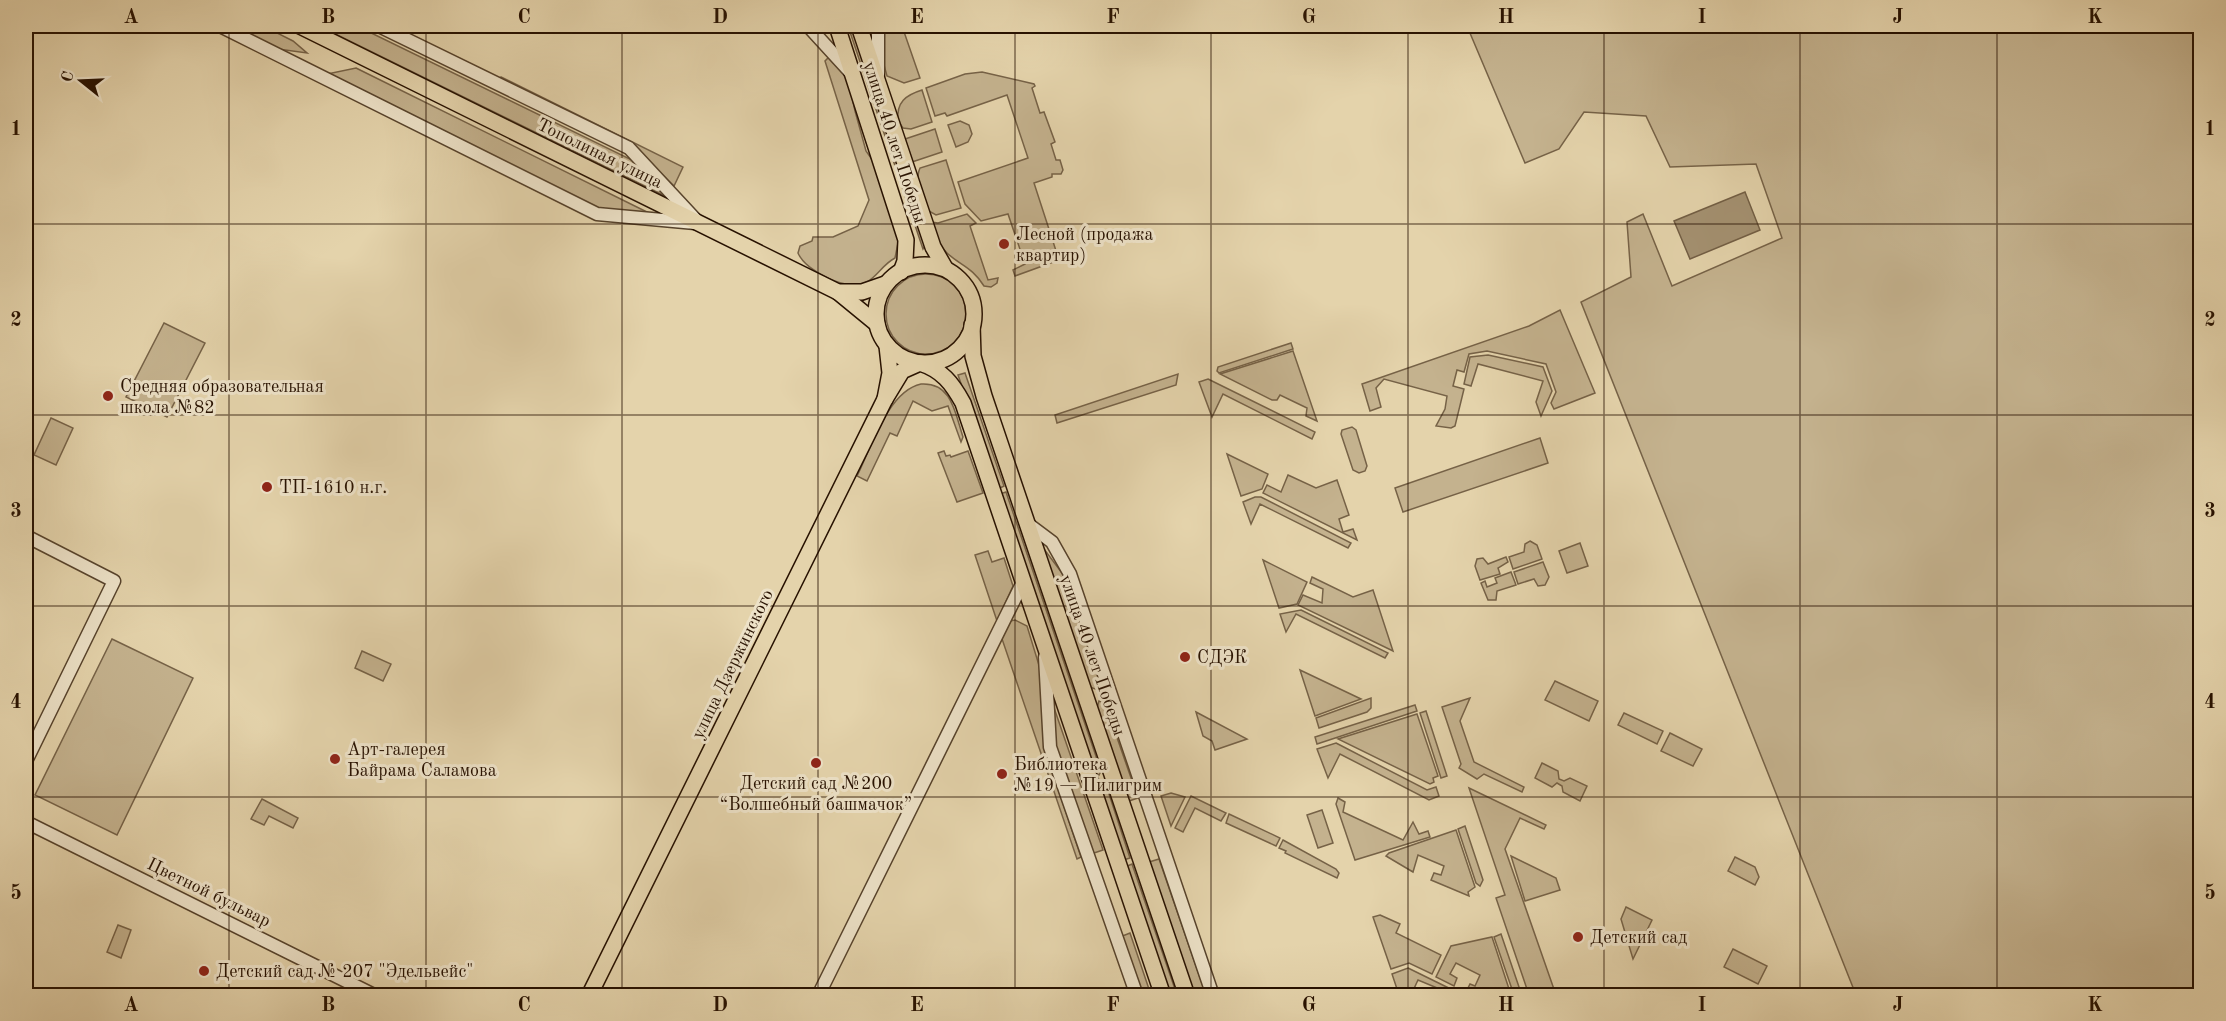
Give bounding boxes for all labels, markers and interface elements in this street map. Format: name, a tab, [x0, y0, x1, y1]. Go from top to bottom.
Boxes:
text: A	[123, 8, 139, 28]
text: B	[321, 8, 335, 28]
text: C	[517, 8, 531, 28]
text: D	[712, 8, 728, 28]
text: E	[910, 8, 924, 28]
text: F	[1106, 8, 1120, 28]
text: G	[1302, 8, 1316, 28]
text: H	[1498, 8, 1514, 28]
text: I	[1698, 8, 1706, 28]
text: J	[1893, 8, 1904, 28]
text: K	[2087, 8, 2103, 28]
north arrow	[51, 51, 111, 111]
street label: улица 40 лет Победы	[859, 59, 929, 226]
text: С	[59, 69, 78, 84]
street label: Тополиная улица	[534, 116, 665, 192]
text: 1	[10, 120, 22, 140]
text: 1	[2204, 120, 2216, 140]
place label: Лесной (продажа квартир)	[1016, 225, 1154, 265]
marker: Лесной (продажа квартир)	[997, 237, 1011, 251]
text: 2	[10, 311, 22, 331]
text: 2	[2204, 311, 2216, 331]
place label: Средняя образовательная школа №82	[120, 378, 324, 417]
marker: Средняя образовательная школа №82	[101, 389, 115, 403]
place label: ТП-1610 н.г.	[279, 479, 387, 497]
marker: ТП-1610 н.г.	[260, 480, 274, 494]
text: 3	[10, 502, 22, 522]
text: 3	[2204, 502, 2216, 522]
street label: улица 40 лет Победы	[1056, 573, 1128, 738]
street label: улица Дзержинского	[689, 587, 777, 742]
place label: СДЭК	[1197, 649, 1247, 667]
marker: СДЭК	[1178, 650, 1192, 664]
text: 4	[10, 693, 22, 713]
text: 4	[2204, 693, 2216, 713]
place label: Арт-галерея Байрама Саламова	[347, 741, 497, 780]
marker: Арт-галерея Байрама Саламова	[328, 752, 342, 766]
marker: Детский сад №200 “Волшебный башмачок”	[809, 756, 823, 770]
place label: Библиотека №19 — Пилигрим	[1014, 756, 1162, 795]
marker: Библиотека №19 — Пилигрим	[995, 767, 1009, 781]
place label: Детский сад №200 “Волшебный башмачок”	[720, 775, 912, 814]
street label: Цветной бульвар	[144, 855, 273, 931]
text: 5	[10, 883, 22, 904]
text: 5	[2204, 883, 2216, 904]
place label: Детский сад	[1590, 929, 1687, 947]
marker: Детский сад	[1571, 930, 1585, 944]
place label: Детский сад № 207 "Эдельвейс"	[216, 963, 473, 981]
marker: Детский сад № 207 "Эдельвейс"	[197, 964, 211, 978]
text: A	[123, 996, 139, 1016]
text: B	[321, 996, 335, 1016]
text: C	[517, 996, 531, 1016]
text: D	[712, 996, 728, 1016]
text: E	[910, 996, 924, 1016]
text: F	[1106, 996, 1120, 1016]
text: G	[1302, 996, 1316, 1016]
text: H	[1498, 996, 1514, 1016]
text: I	[1698, 996, 1706, 1016]
text: J	[1893, 996, 1904, 1016]
text: K	[2087, 996, 2103, 1016]

